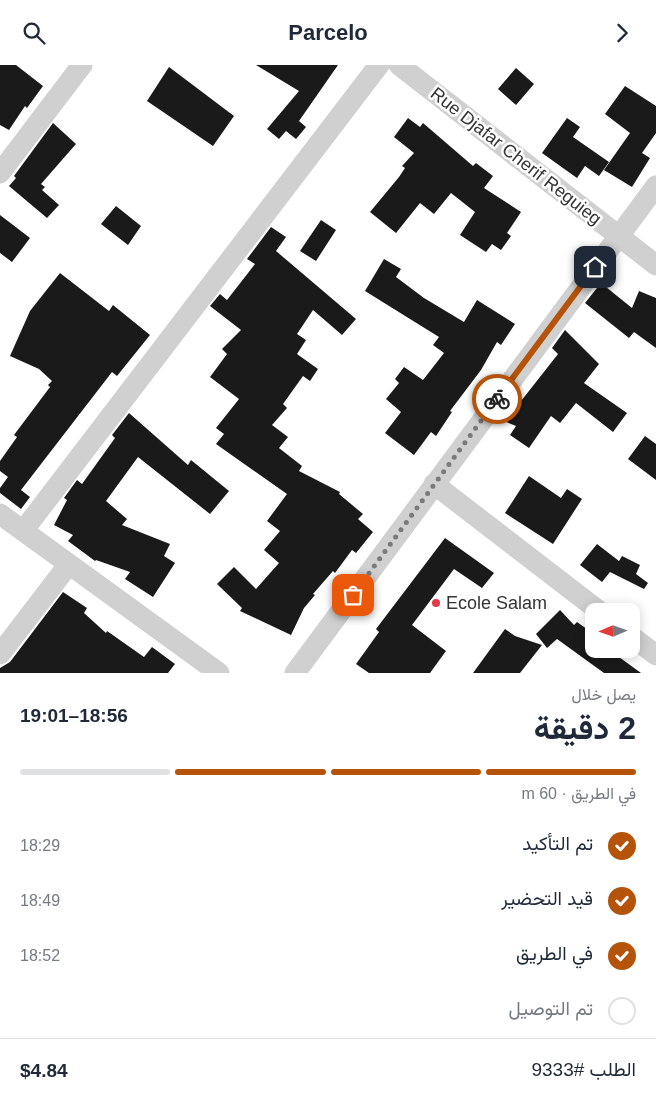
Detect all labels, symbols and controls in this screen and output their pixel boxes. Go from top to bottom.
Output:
icon: search [20,19,48,47]
icon: forward [608,19,636,47]
text: Parcelo [288,20,368,45]
street label: Rue Djafar Cherif Reguieg [427,83,605,229]
pin [574,246,616,288]
icon: home [581,253,609,281]
courier [472,374,522,424]
icon: bike [483,385,511,413]
pin [332,574,374,616]
icon: bag [339,581,367,609]
place label: Ecole Salam [446,593,547,613]
marker: Ecole Salam [430,597,442,609]
north arrow [585,603,640,657]
map controls [585,603,640,658]
text: يصل خلال [572,686,636,703]
text: 18:56–19:01 [20,705,128,726]
text: 2 دقيقة [534,710,636,746]
text: في الطريق · 60 m [521,785,636,802]
icon: check [608,832,636,860]
text: تم التأكيد [522,833,593,854]
text: 18:29 [20,837,60,854]
icon: check [608,887,636,915]
text: قيد التحضير [501,888,593,909]
text: 18:49 [20,892,60,909]
icon: check [608,942,636,970]
text: في الطريق [516,943,593,964]
text: 18:52 [20,947,60,964]
text: تم التوصيل [509,998,593,1019]
text: الطلب #9333 [531,1059,636,1080]
text: $4.84 [20,1060,68,1081]

